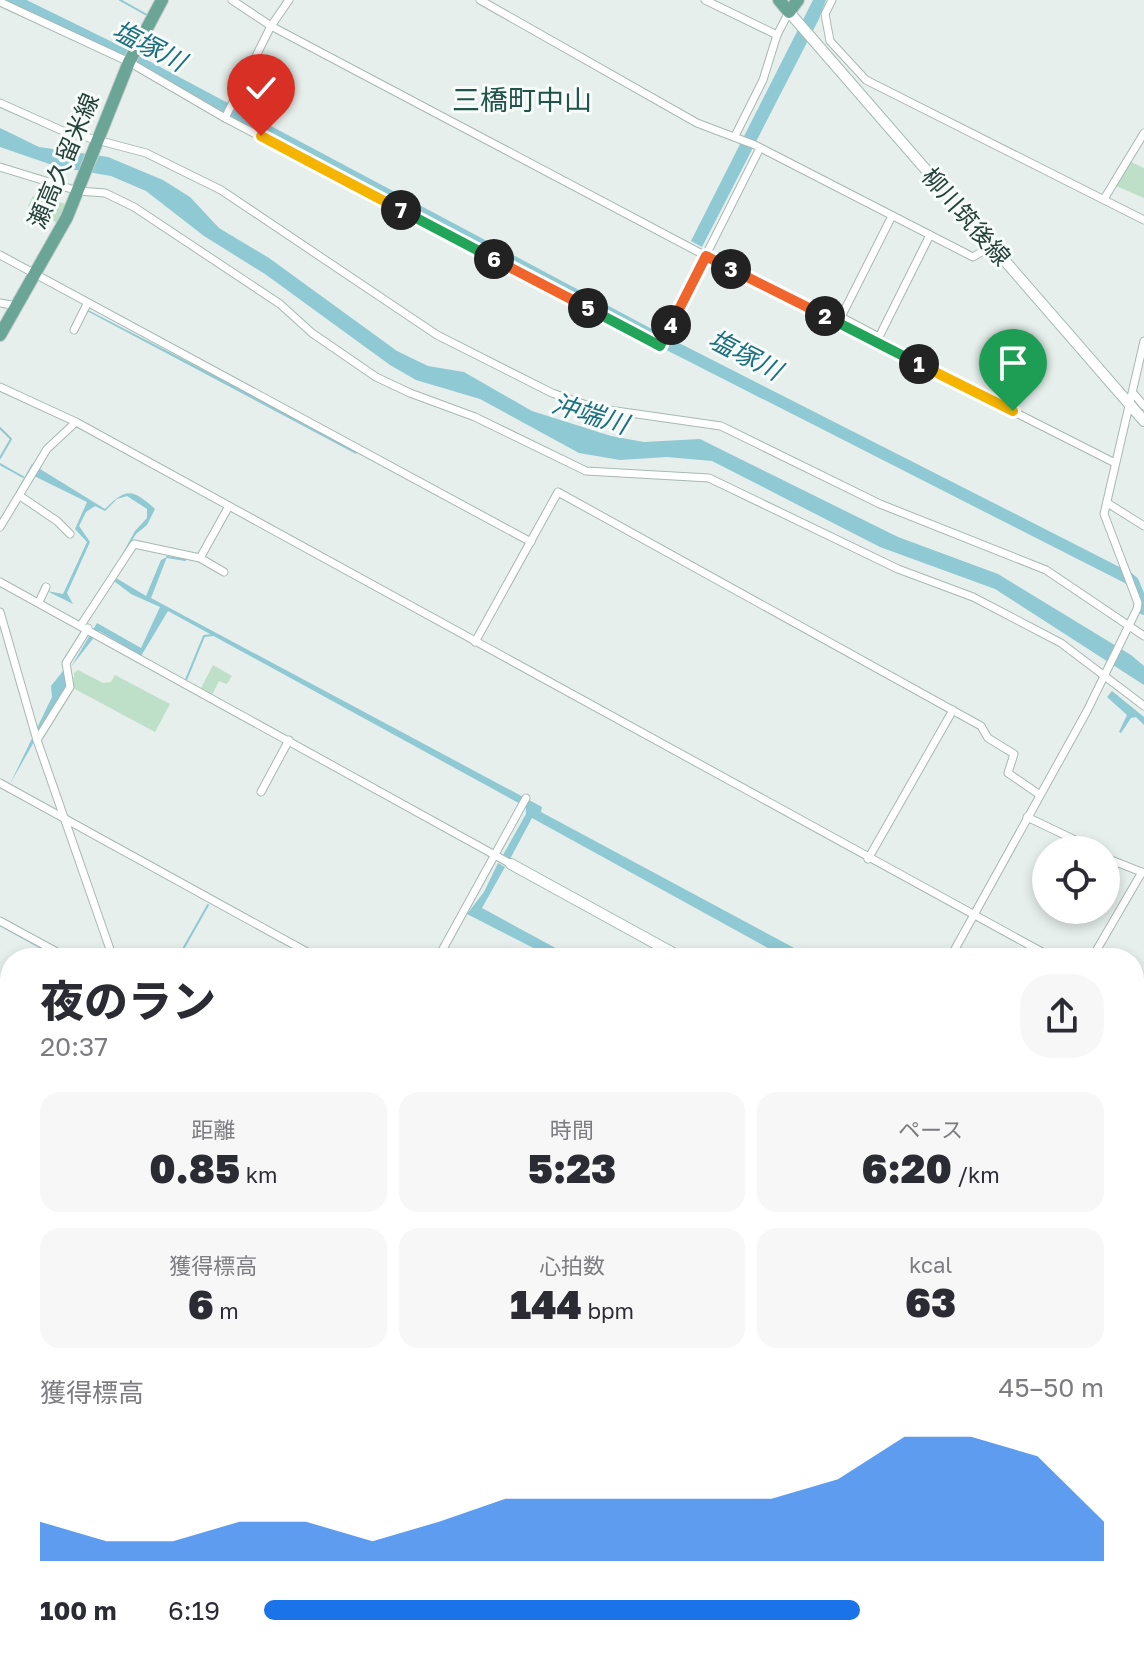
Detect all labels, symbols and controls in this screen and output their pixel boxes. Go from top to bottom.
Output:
water label: 塩塚川 [107,14,194,78]
pin [227,54,295,136]
icon: check [239,66,283,110]
district label: 三橋町中山 [452,83,592,116]
street label: 瀬高久留米線 [21,88,104,232]
street label: 柳川筑後線 [917,161,1017,271]
pin: 7 [381,190,421,230]
text: 7 [395,196,407,223]
pin: 6 [474,239,514,279]
text: 6 [487,245,501,272]
pin: 3 [711,249,751,289]
text: 3 [724,255,738,282]
pin: 5 [568,288,608,328]
text: 5 [581,294,595,321]
pin: 2 [805,296,845,336]
text: 2 [818,302,832,329]
pin: 4 [651,305,691,345]
text: 4 [664,311,678,338]
water label: 塩塚川 [703,323,790,387]
pin [979,329,1047,411]
icon: arrive [991,341,1035,385]
pin: 1 [899,344,939,384]
text: 1 [913,350,925,377]
water label: 沖端川 [548,387,635,441]
map controls [1032,836,1120,924]
button: locate [1032,836,1120,924]
text: 夜のラン [40,974,216,1027]
button: share [1020,974,1104,1058]
text: 20:37 [40,1031,108,1062]
text: 距離 [191,1116,235,1143]
text: 時間 [550,1116,594,1143]
text: ペース [898,1116,963,1143]
text: 0.85 [149,1144,240,1192]
text: 5:23 [528,1144,616,1192]
text: 6:20 [861,1144,952,1192]
text: km [240,1161,278,1188]
text: /km [952,1161,1000,1188]
text: kcal [909,1251,952,1278]
text: 獲得標高 [169,1252,257,1279]
text: 心拍数 [539,1252,605,1279]
text: 63 [905,1278,956,1326]
text: 6 [188,1280,214,1328]
text: 144 [510,1280,582,1328]
text: m [214,1297,239,1324]
text: bpm [582,1297,634,1324]
text: 45–50 m [999,1372,1104,1403]
text: 獲得標高 [40,1377,144,1408]
text: 100 m [40,1595,116,1626]
text: 6:19 [168,1595,220,1626]

